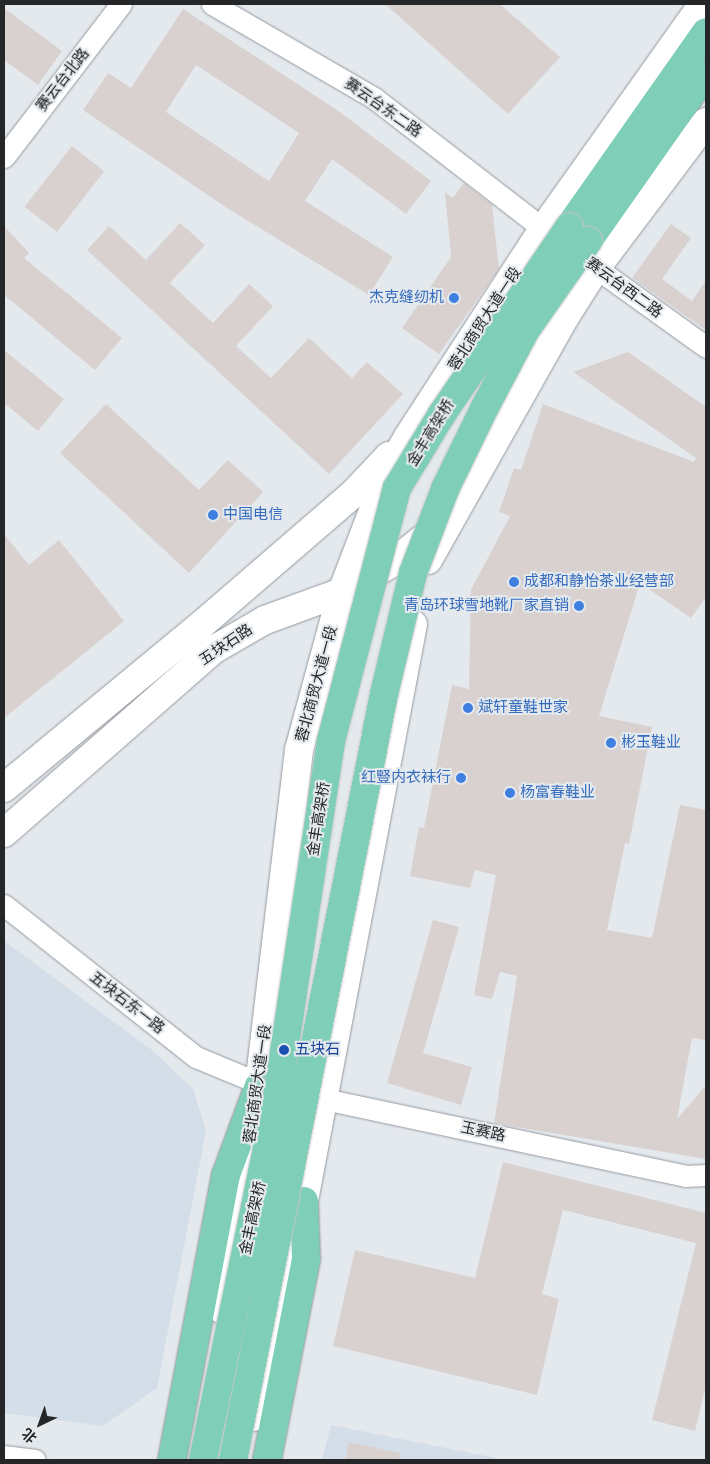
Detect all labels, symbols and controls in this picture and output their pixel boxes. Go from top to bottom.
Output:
street label: 赛云台北路 [33,45,93,115]
street label: 赛云台东二路 [341,75,425,141]
street label: 赛云台西二路 [582,254,666,322]
street label: 蓉北商贸大道一段 [445,264,525,374]
place label: 杰克缝纫机 [369,289,444,307]
marker: 杰克缝纫机 [448,292,460,304]
street label: 金丰高架桥 [403,396,459,470]
place label: 中国电信 [223,506,283,524]
marker: 中国电信 [207,509,219,521]
place label: 成都和静怡茶业经营部 [524,573,674,591]
marker: 成都和静怡茶业经营部 [508,576,520,588]
place label: 青岛环球雪地靴厂家直销 [404,597,569,615]
marker: 青岛环球雪地靴厂家直销 [573,600,585,612]
street label: 五块石路 [196,621,256,669]
street label: 蓉北商贸大道一段 [293,624,341,744]
place label: 斌轩童鞋世家 [478,699,568,717]
marker: 斌轩童鞋世家 [462,702,474,714]
place label: 彬玉鞋业 [621,734,681,752]
marker: 彬玉鞋业 [605,737,617,749]
place label: 红豎内衣袜行 [361,769,451,787]
marker: 红豎内衣袜行 [455,772,467,784]
street label: 金丰高架桥 [304,781,334,857]
place label: 杨富春鞋业 [520,784,595,802]
marker: 杨富春鞋业 [504,787,516,799]
street label: 五块石东一路 [86,968,168,1038]
street label: 蓉北商贸大道一段 [241,1023,275,1145]
place label: 五块石 [295,1041,340,1059]
marker: 五块石 [277,1043,291,1057]
street label: 玉赛路 [459,1119,507,1145]
street label: 金丰高架桥 [236,1179,270,1257]
north arrow [15,1399,65,1449]
text: 北 [18,1423,42,1447]

